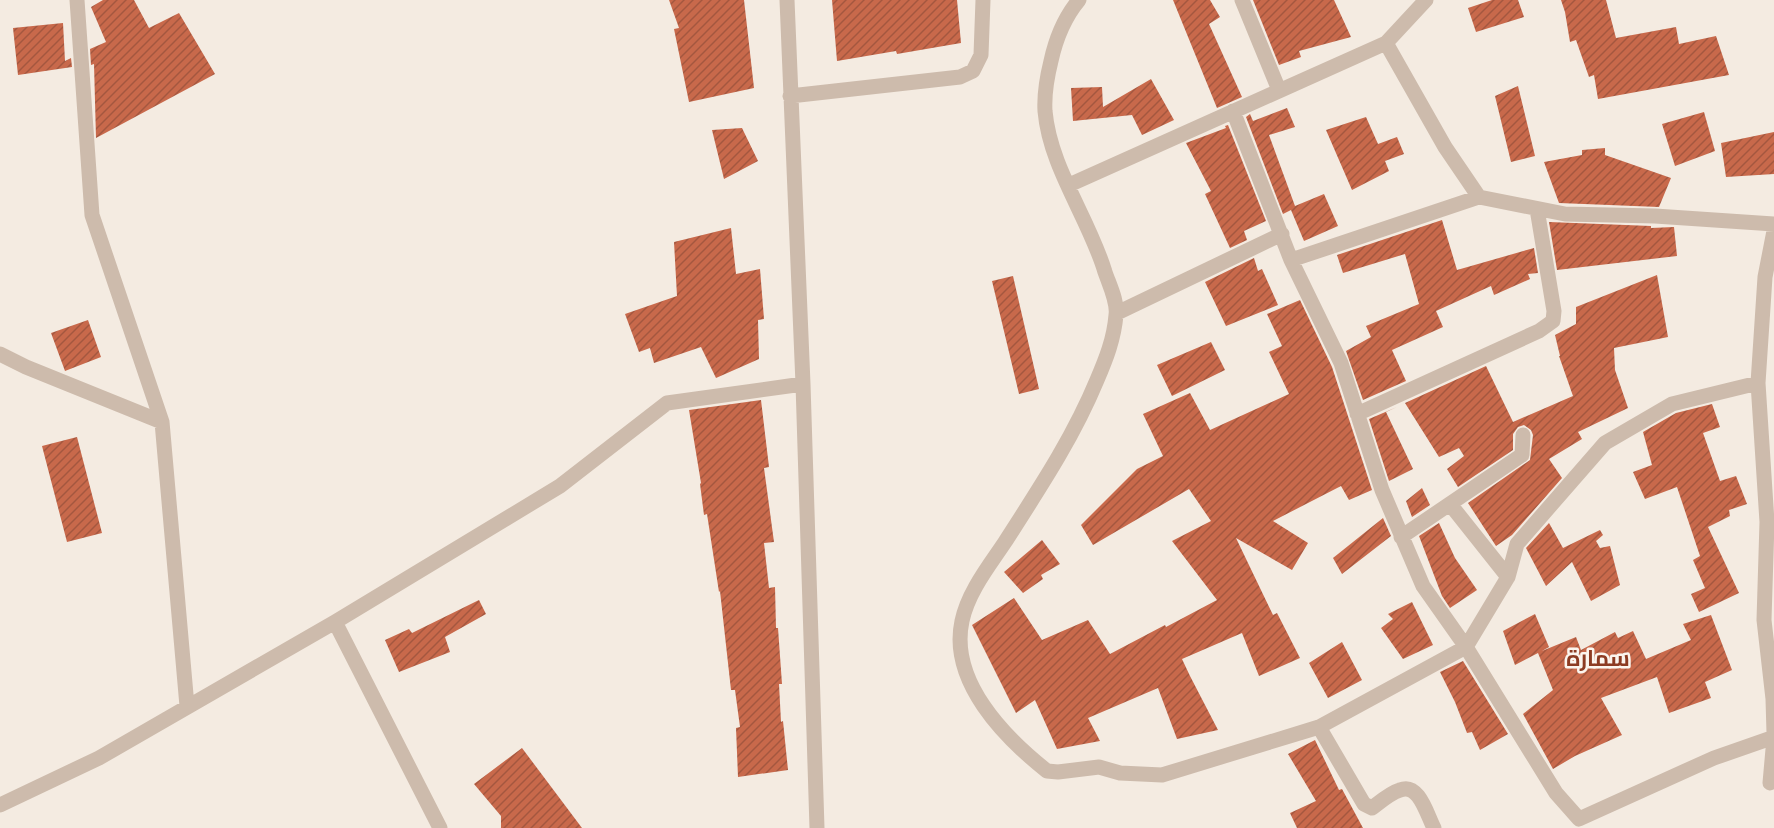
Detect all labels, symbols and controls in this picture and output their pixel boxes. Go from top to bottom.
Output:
district label: سمارة [1566,642,1630,672]

